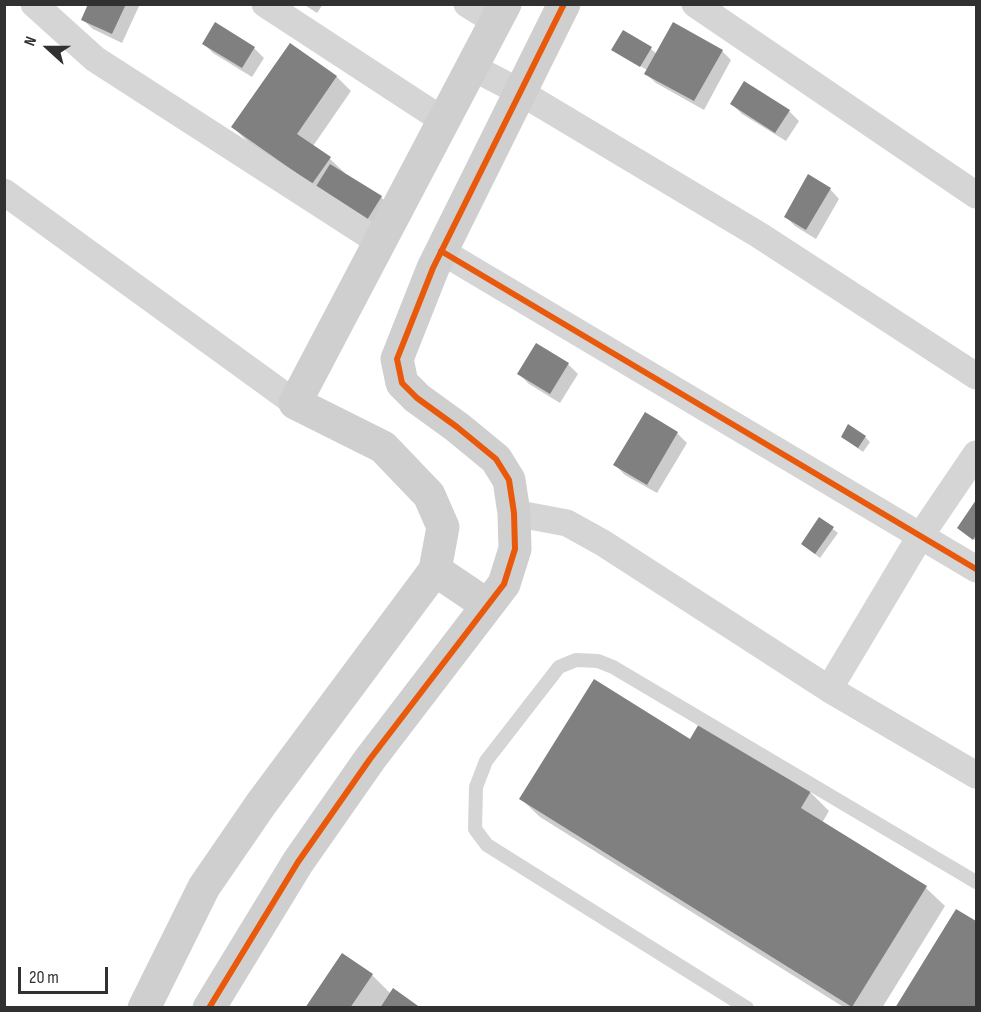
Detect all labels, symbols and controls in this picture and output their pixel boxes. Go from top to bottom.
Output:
north arrow [18,18,78,78]
text: N [20,34,41,49]
scale bar [21,955,111,993]
text: 20 m [29,967,59,988]

